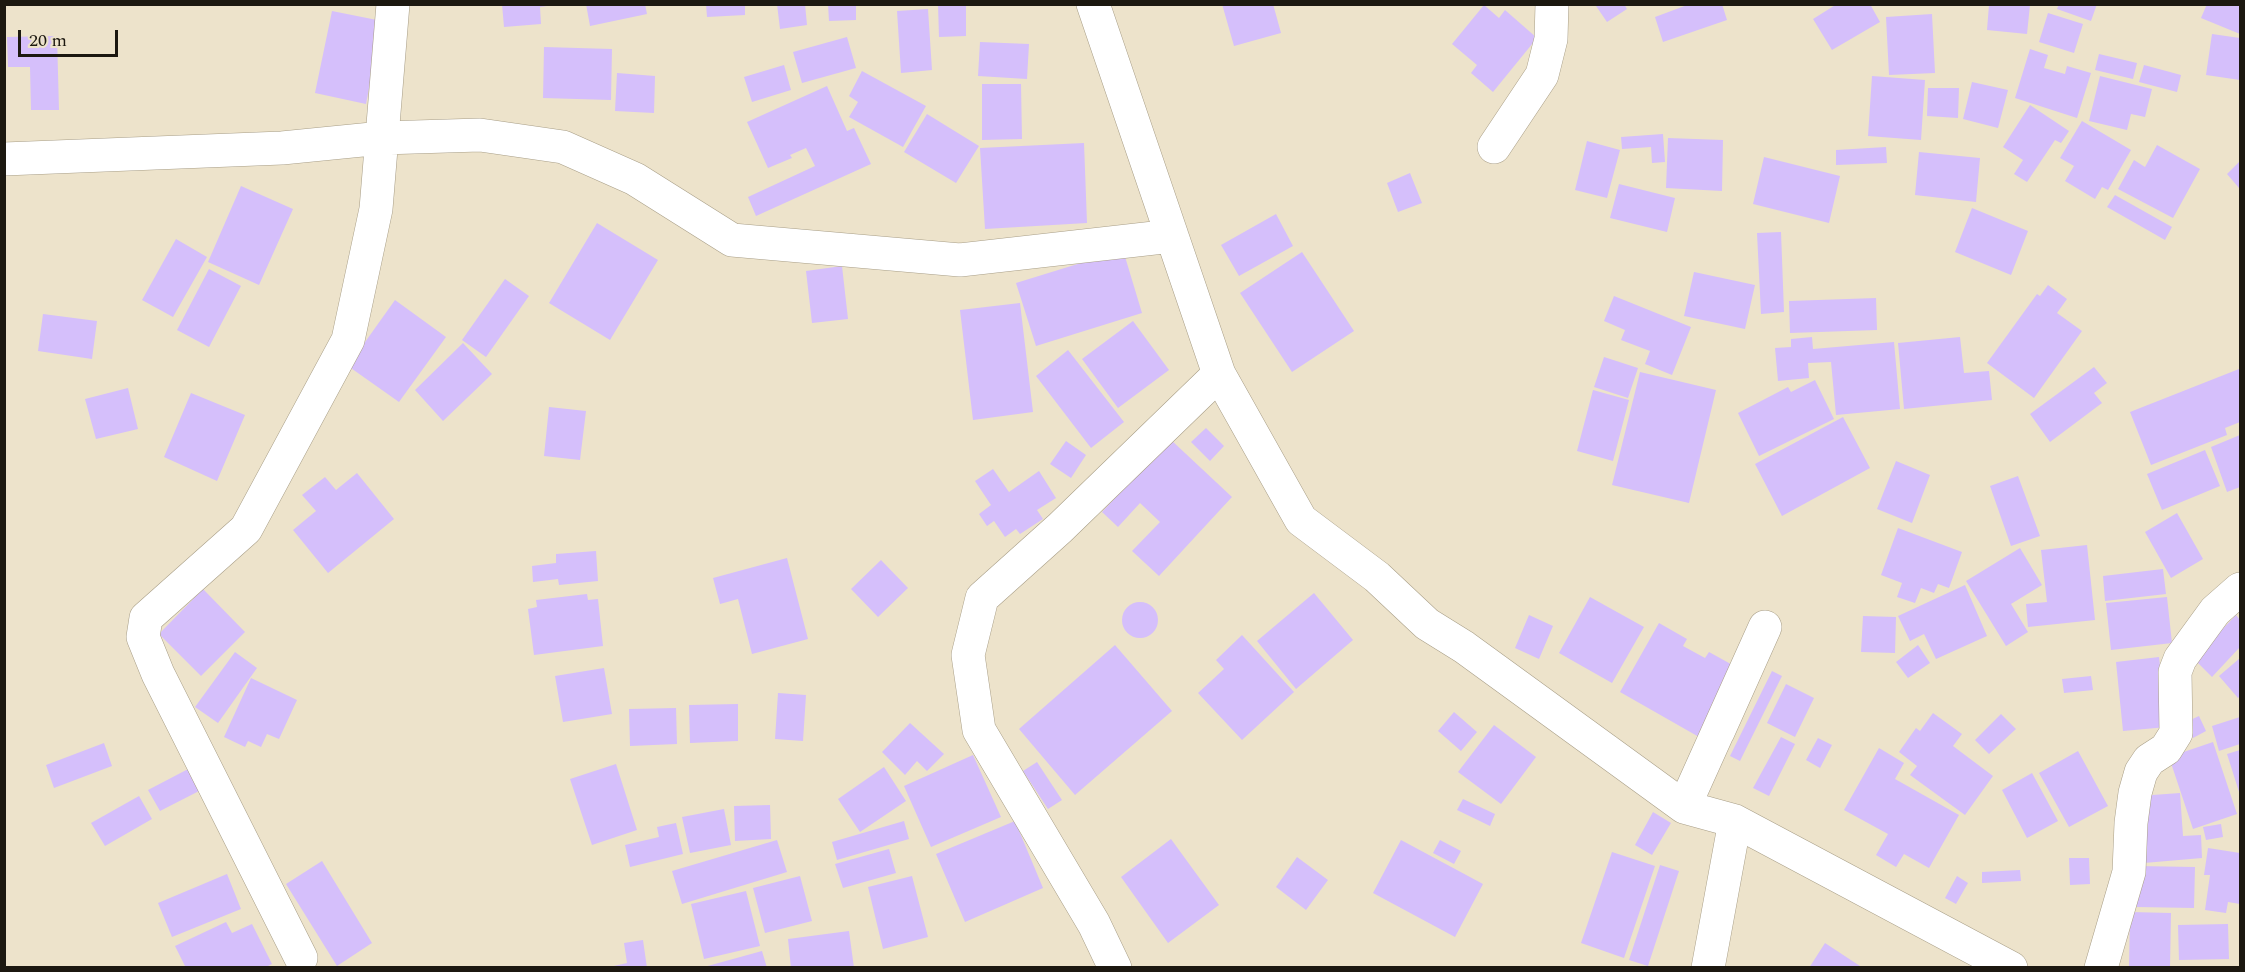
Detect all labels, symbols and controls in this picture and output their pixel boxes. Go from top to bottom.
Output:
scale bar [21,18,122,56]
text: 20 m [29,27,67,54]

